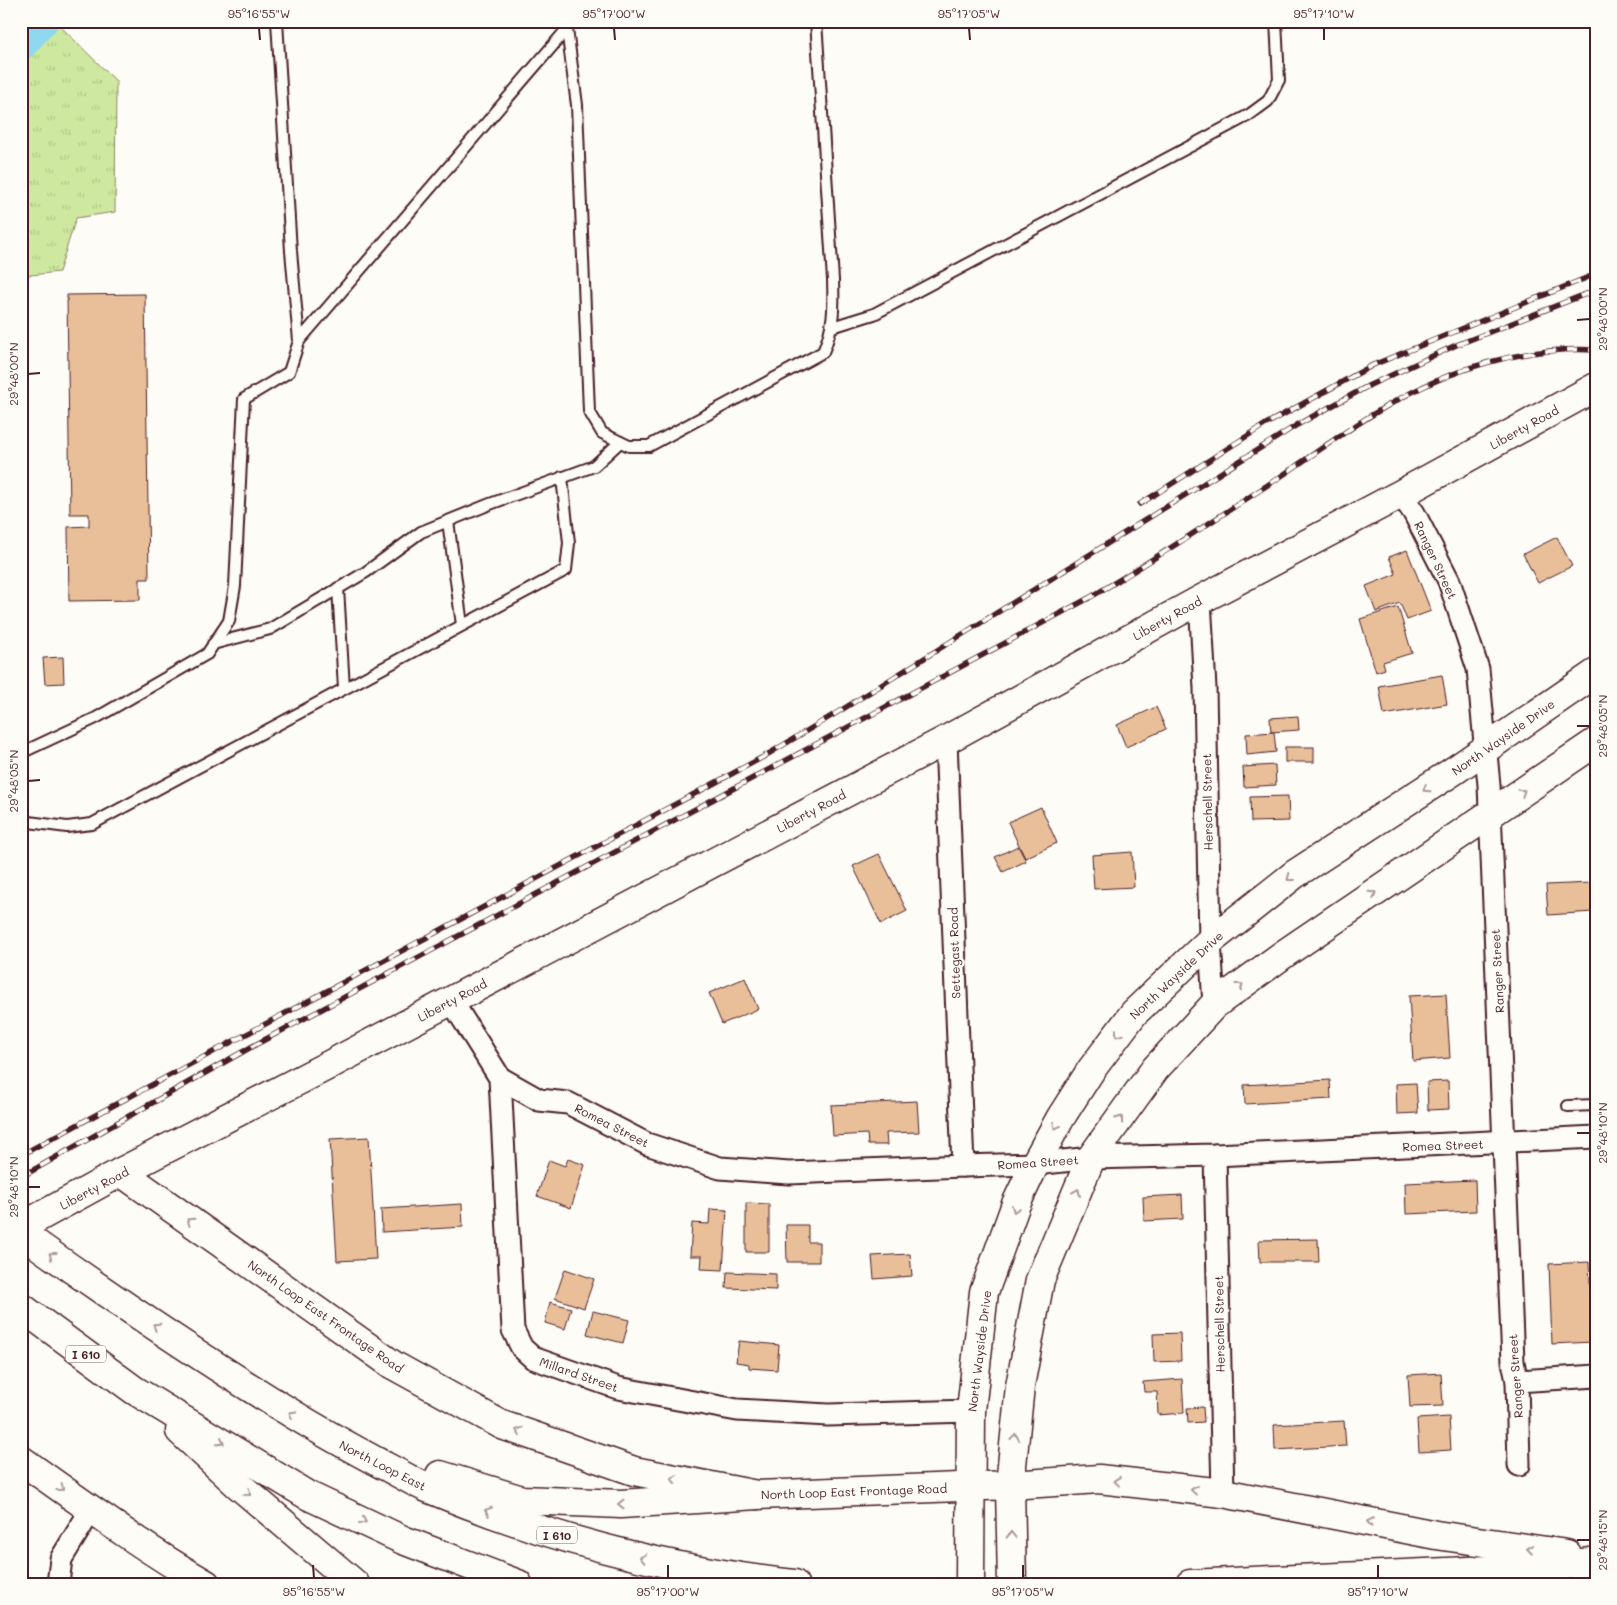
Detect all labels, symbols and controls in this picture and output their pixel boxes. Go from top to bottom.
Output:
text: 95°16'55"W [228,5,290,21]
text: 95°17'00"W [583,5,645,21]
text: 95°17'05"W [938,5,1000,21]
text: 95°17'10"W [1294,5,1354,21]
text: 29°48'00"N [1594,287,1610,351]
text: 29°48'00"N [5,342,21,406]
street label: Liberty Road [1487,401,1562,453]
street label: Ranger Street [1411,518,1461,602]
street label: Liberty Road [1130,592,1205,644]
street label: North Wayside Drive [1448,695,1558,779]
text: 29°48'05"N [1594,695,1610,757]
text: 29°48'05"N [5,750,21,812]
street label: Herschell Street [1198,753,1216,851]
one-way arrow [1422,783,1431,793]
street label: Liberty Road [774,786,849,836]
one-way arrow [1517,789,1526,799]
one-way arrow [1286,872,1295,881]
one-way arrow [1368,891,1377,900]
street label: Settegast Road [944,907,964,999]
street label: North Wayside Drive [1126,927,1226,1023]
street label: Ranger Street [1487,929,1507,1013]
street label: Liberty Road [415,975,490,1025]
one-way arrow [1234,983,1244,992]
one-way arrow [1115,1028,1124,1038]
street label: Romea Street [572,1099,652,1151]
text: 29°48'10"N [1594,1102,1610,1164]
one-way arrow [1114,1115,1123,1124]
one-way arrow [1052,1120,1062,1129]
street label: Romea Street [1402,1136,1484,1154]
street label: Romea Street [997,1151,1079,1173]
text: 29°48'10"N [5,1156,21,1218]
street label: Liberty Road [57,1163,132,1213]
one-way arrow [1070,1188,1081,1197]
one-way arrow [1011,1204,1021,1213]
one-way arrow [187,1218,196,1227]
one-way arrow [48,1252,58,1261]
street label: North Loop East Frontage Road [245,1256,407,1376]
street label: Herschell Street [1210,1275,1228,1373]
street label: North Wayside Drive [964,1289,994,1413]
one-way arrow [152,1323,162,1332]
street label: Ranger Street [1504,1333,1526,1419]
road number: I 610 [66,1346,106,1362]
street label: Millard Street [537,1353,621,1395]
one-way arrow [289,1410,298,1420]
one-way arrow [516,1427,524,1437]
one-way arrow [1009,1432,1020,1440]
one-way arrow [215,1436,224,1446]
street label: North Loop East [337,1436,429,1494]
one-way arrow [670,1475,679,1485]
one-way arrow [1113,1476,1121,1487]
street label: North Loop East Frontage Road [761,1480,948,1502]
one-way arrow [55,1483,64,1491]
one-way arrow [1190,1485,1198,1496]
one-way arrow [242,1488,251,1496]
one-way arrow [616,1499,624,1509]
one-way arrow [484,1507,492,1517]
text: 29°48'15"N [1594,1510,1610,1570]
one-way arrow [358,1515,367,1526]
one-way arrow [1366,1517,1374,1528]
road number: I 610 [537,1526,577,1544]
one-way arrow [1006,1531,1016,1538]
one-way arrow [1526,1544,1534,1555]
one-way arrow [638,1553,647,1564]
text: 95°16'55"W [283,1583,345,1599]
text: 95°17'00"W [637,1583,699,1599]
text: 95°17'05"W [992,1583,1054,1599]
text: 95°17'10"W [1348,1583,1408,1599]

